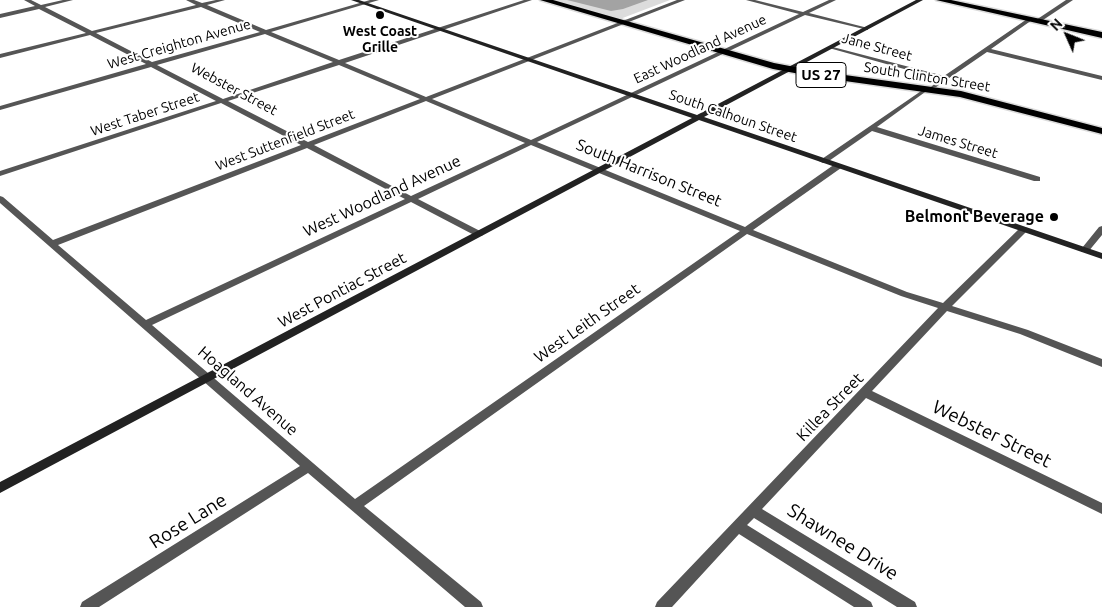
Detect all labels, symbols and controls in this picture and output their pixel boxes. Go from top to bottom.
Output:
marker: West Coast Grille [374,9,386,21]
north arrow [1042,10,1092,60]
street label: East Woodland Avenue [631,11,769,87]
street label: West Creighton Avenue [105,15,253,73]
text: N [1047,15,1066,34]
place label: West Coast Grille [343,23,417,56]
street label: Jane Street [840,30,914,64]
street label: Webster Street [188,59,280,119]
street label: South Clinton Street [863,59,991,95]
road number: US 27 [796,62,846,88]
street label: South Calhoun Street [667,86,799,146]
street label: West Taber Street [89,89,201,139]
street label: West Suttenfield Street [213,106,357,174]
street label: James Street [916,122,1000,162]
street label: South Harrison Street [573,135,725,211]
street label: West Woodland Avenue [300,151,464,241]
place label: Belmont Beverage [905,207,1044,227]
marker: Belmont Beverage [1048,211,1060,223]
street label: West Pontiac Street [275,248,409,332]
street label: West Leith Street [530,279,644,367]
street label: Hoagland Avenue [194,342,302,440]
street label: Killea Street [793,369,867,445]
street label: Webster Street [929,395,1055,473]
street label: Rose Lane [145,488,231,554]
street label: Shawnee Drive [783,499,903,585]

